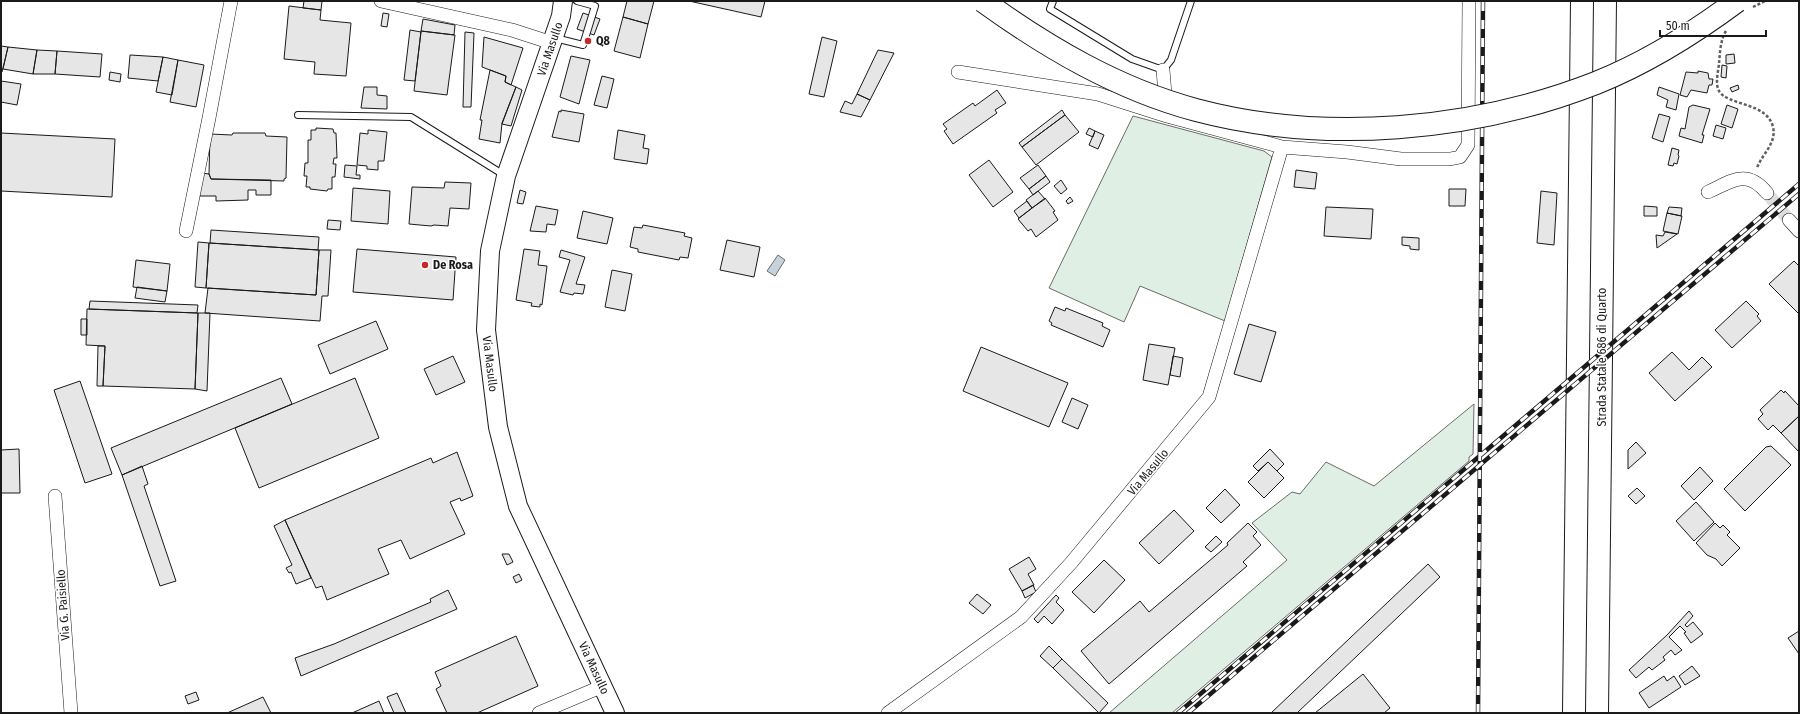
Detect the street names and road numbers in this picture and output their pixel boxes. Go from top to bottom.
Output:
street label: Via Masullo [534,20,566,78]
street label: Strada Statale 686 di Quarto [1595,288,1609,426]
street label: Via Masullo [480,335,500,393]
street label: Via Masullo [1125,446,1171,498]
street label: Via G. Paisiello [54,569,72,641]
street label: Via Masullo [576,640,612,696]

